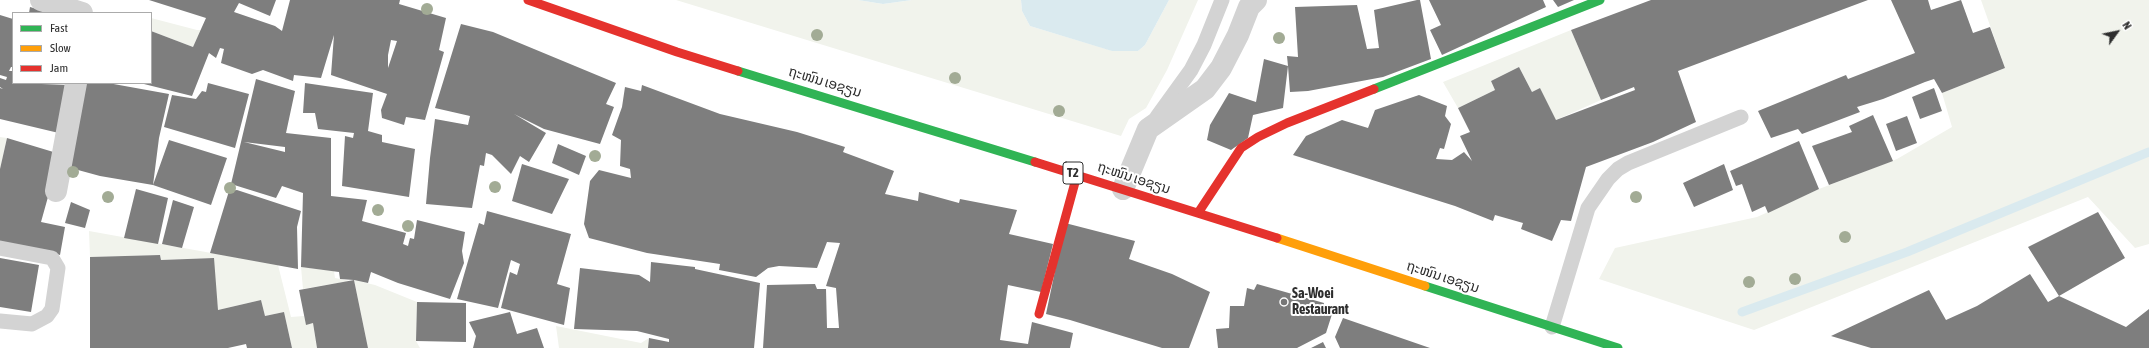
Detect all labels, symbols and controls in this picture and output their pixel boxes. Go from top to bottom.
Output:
legend [12,12,152,84]
north arrow [2097,12,2137,52]
text: N [2120,19,2134,31]
text: Fast [50,21,68,35]
text: Slow [50,41,71,55]
text: Jam [50,61,68,75]
street label: ຖະໜົນ ເອຊຽນ [786,63,864,101]
street label: ຖະໜົນ ເອຊຽນ [1095,158,1173,198]
road number: T2 [1063,162,1083,184]
street label: ຖະໜົນ ເອຊຽນ [1404,257,1482,297]
place label: Sa-Woei Restaurant [1292,286,1349,318]
marker: Sa-Woei Restaurant [1279,297,1289,307]

